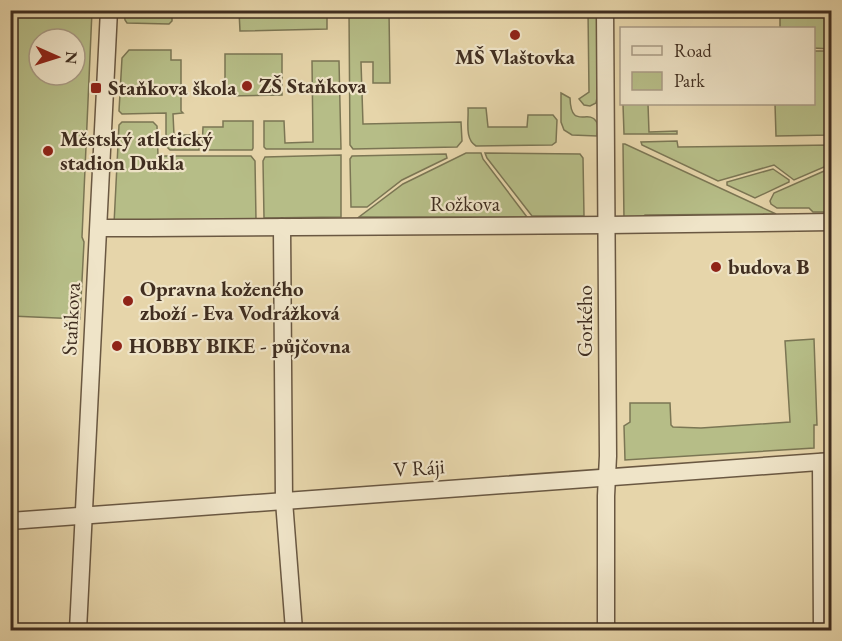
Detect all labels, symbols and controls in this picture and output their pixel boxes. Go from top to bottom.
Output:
north arrow [27,27,87,87]
legend [620,27,815,105]
marker: MŠ Vlaštovka [508,28,522,42]
text: Road [674,39,713,62]
place label: MŠ Vlaštovka [455,43,576,70]
text: N [61,51,82,65]
text: Park [674,69,705,92]
place label: ZŠ Staňkova [259,72,367,99]
place label: Staňkova škola [108,74,237,101]
marker: ZŠ Staňkova [240,79,254,93]
marker: Staňkova škola [89,81,103,95]
place label: Městský atletický stadion Dukla [60,125,214,176]
marker: Městský atletický stadion Dukla [41,144,55,158]
street label: Rožkova [430,190,501,217]
place label: budova B [728,253,809,280]
marker: budova B [709,260,723,274]
place label: Opravna koženého zboží - Eva Vodrážková [140,275,340,326]
street label: Staňkova [55,281,86,356]
street label: Gorkého [571,285,598,357]
marker: Opravna koženého zboží - Eva Vodrážková [121,294,135,308]
place label: HOBBY BIKE - půjčovna [129,332,351,359]
marker: HOBBY BIKE - půjčovna [110,339,124,353]
street label: V Ráji [392,452,446,483]

